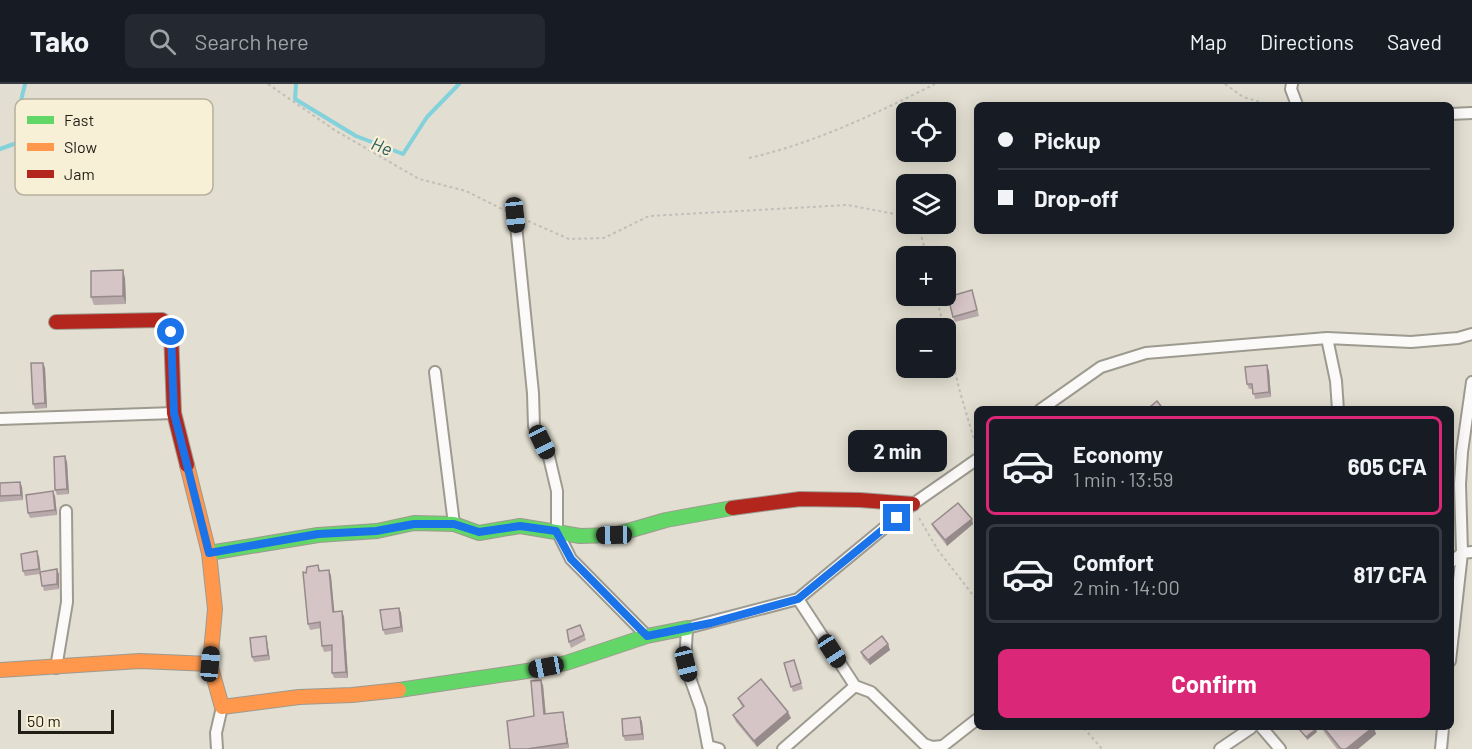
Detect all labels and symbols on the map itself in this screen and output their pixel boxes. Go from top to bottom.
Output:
legend [15,99,213,195]
text: Fast [64,110,94,129]
water label: He [368,132,396,160]
text: Slow [64,137,97,156]
text: Jam [64,164,95,183]
car [504,196,526,234]
route start [157,318,184,345]
car [526,422,558,462]
callout: 2 min [848,431,946,473]
route end [883,504,910,531]
car [596,526,632,544]
car [815,631,849,671]
car [673,644,699,684]
car [199,645,221,683]
car [527,655,565,679]
scale bar [18,707,114,734]

